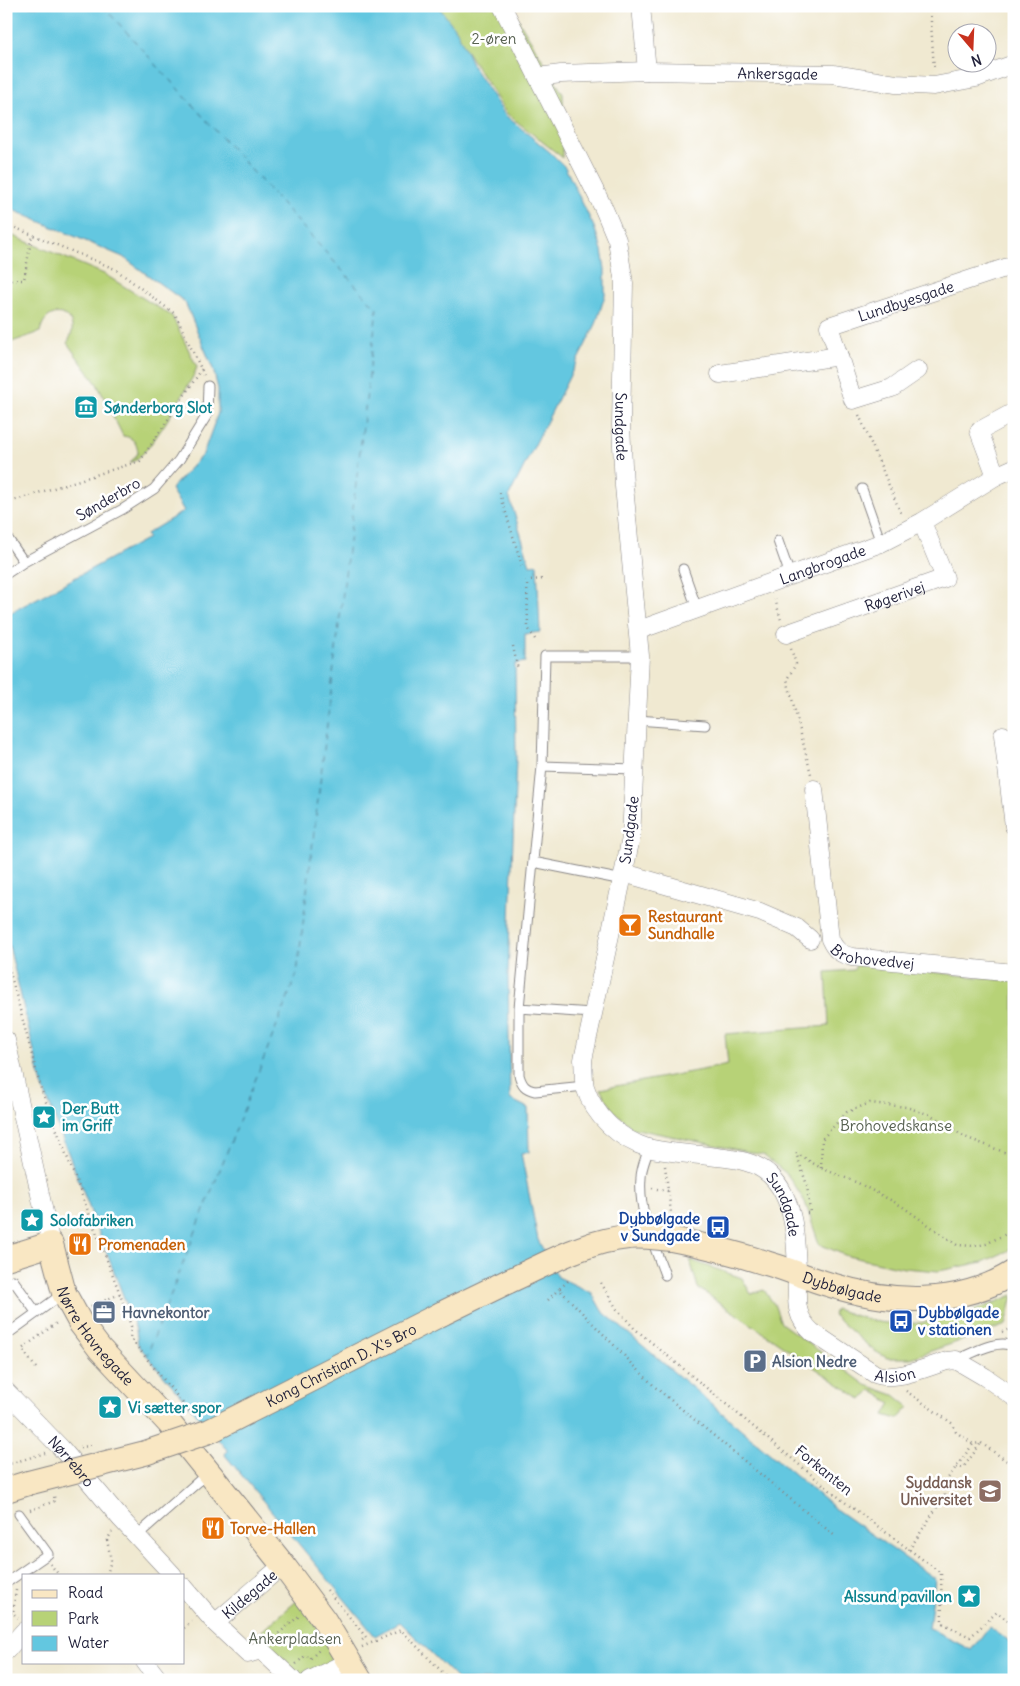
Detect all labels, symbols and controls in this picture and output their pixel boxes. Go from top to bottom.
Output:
north arrow [948,22,998,72]
park label: 2-øren [472,29,517,48]
text: N [969,50,984,70]
street label: Ankersgade [737,63,818,83]
street label: Lundbyesgade [855,276,956,325]
street label: Sundgade [611,392,632,461]
museum icon: Sønderborg Slot [73,394,99,420]
place label: Sønderborg Slot [104,398,213,418]
street label: Sønderbro [72,473,144,525]
street label: Langbrogade [777,540,868,588]
street label: Røgerivej [862,576,927,615]
street label: Sundgade [615,795,643,865]
place label: Restaurant Sundhalle [648,907,724,943]
bar icon: Restaurant Sundhalle [617,912,643,938]
street label: Brohovedvej [827,940,915,973]
place label: Der Butt im Griff [62,1099,120,1135]
place icon: Der Butt im Griff [31,1104,57,1130]
park label: Brohovedskanse [840,1116,952,1135]
street label: Sundgade [763,1168,804,1238]
place icon: Solofabriken [19,1207,45,1233]
place label: Dybbølgade v Sundgade [619,1209,700,1246]
place label: Solofabriken [50,1211,134,1230]
bus stop icon: Dybbølgade v Sundgade [705,1214,731,1240]
restaurant icon: Promenaden [67,1231,93,1257]
place label: Promenaden [98,1235,186,1254]
street label: Dybbølgade [800,1267,883,1306]
street label: Nørre Havnegade [53,1284,138,1389]
office icon: Havnekontor [91,1299,117,1325]
place label: Havnekontor [122,1303,210,1322]
place label: Dybbølgade v stationen [918,1303,999,1339]
bus stop icon: Dybbølgade v stationen [888,1308,914,1334]
street label: Kong Christian D. X's Bro [262,1319,419,1411]
parking icon: Alsion Nedre [742,1348,768,1374]
place label: Alsion Nedre [772,1352,857,1371]
street label: Alsion [873,1362,917,1386]
place icon: Vi sætter spor [97,1394,123,1420]
place label: Vi sætter spor [128,1398,222,1418]
street label: Nørrebro [45,1431,99,1490]
street label: Forkanten [791,1441,857,1499]
place label: Syddansk Universitet [900,1473,973,1509]
school or university icon: Syddansk Universitet [977,1478,1003,1504]
restaurant icon: Torve-Hallen [200,1515,226,1541]
place label: Torve-Hallen [230,1519,316,1538]
street label: Kildegade [218,1565,281,1623]
legend [22,1574,185,1664]
text: Road [68,1583,103,1602]
place icon: Alssund pavillon [956,1583,982,1609]
place label: Alssund pavillon [844,1587,952,1607]
text: Park [68,1609,99,1628]
park label: Ankerpladsen [249,1629,342,1648]
text: Water [68,1633,109,1652]

